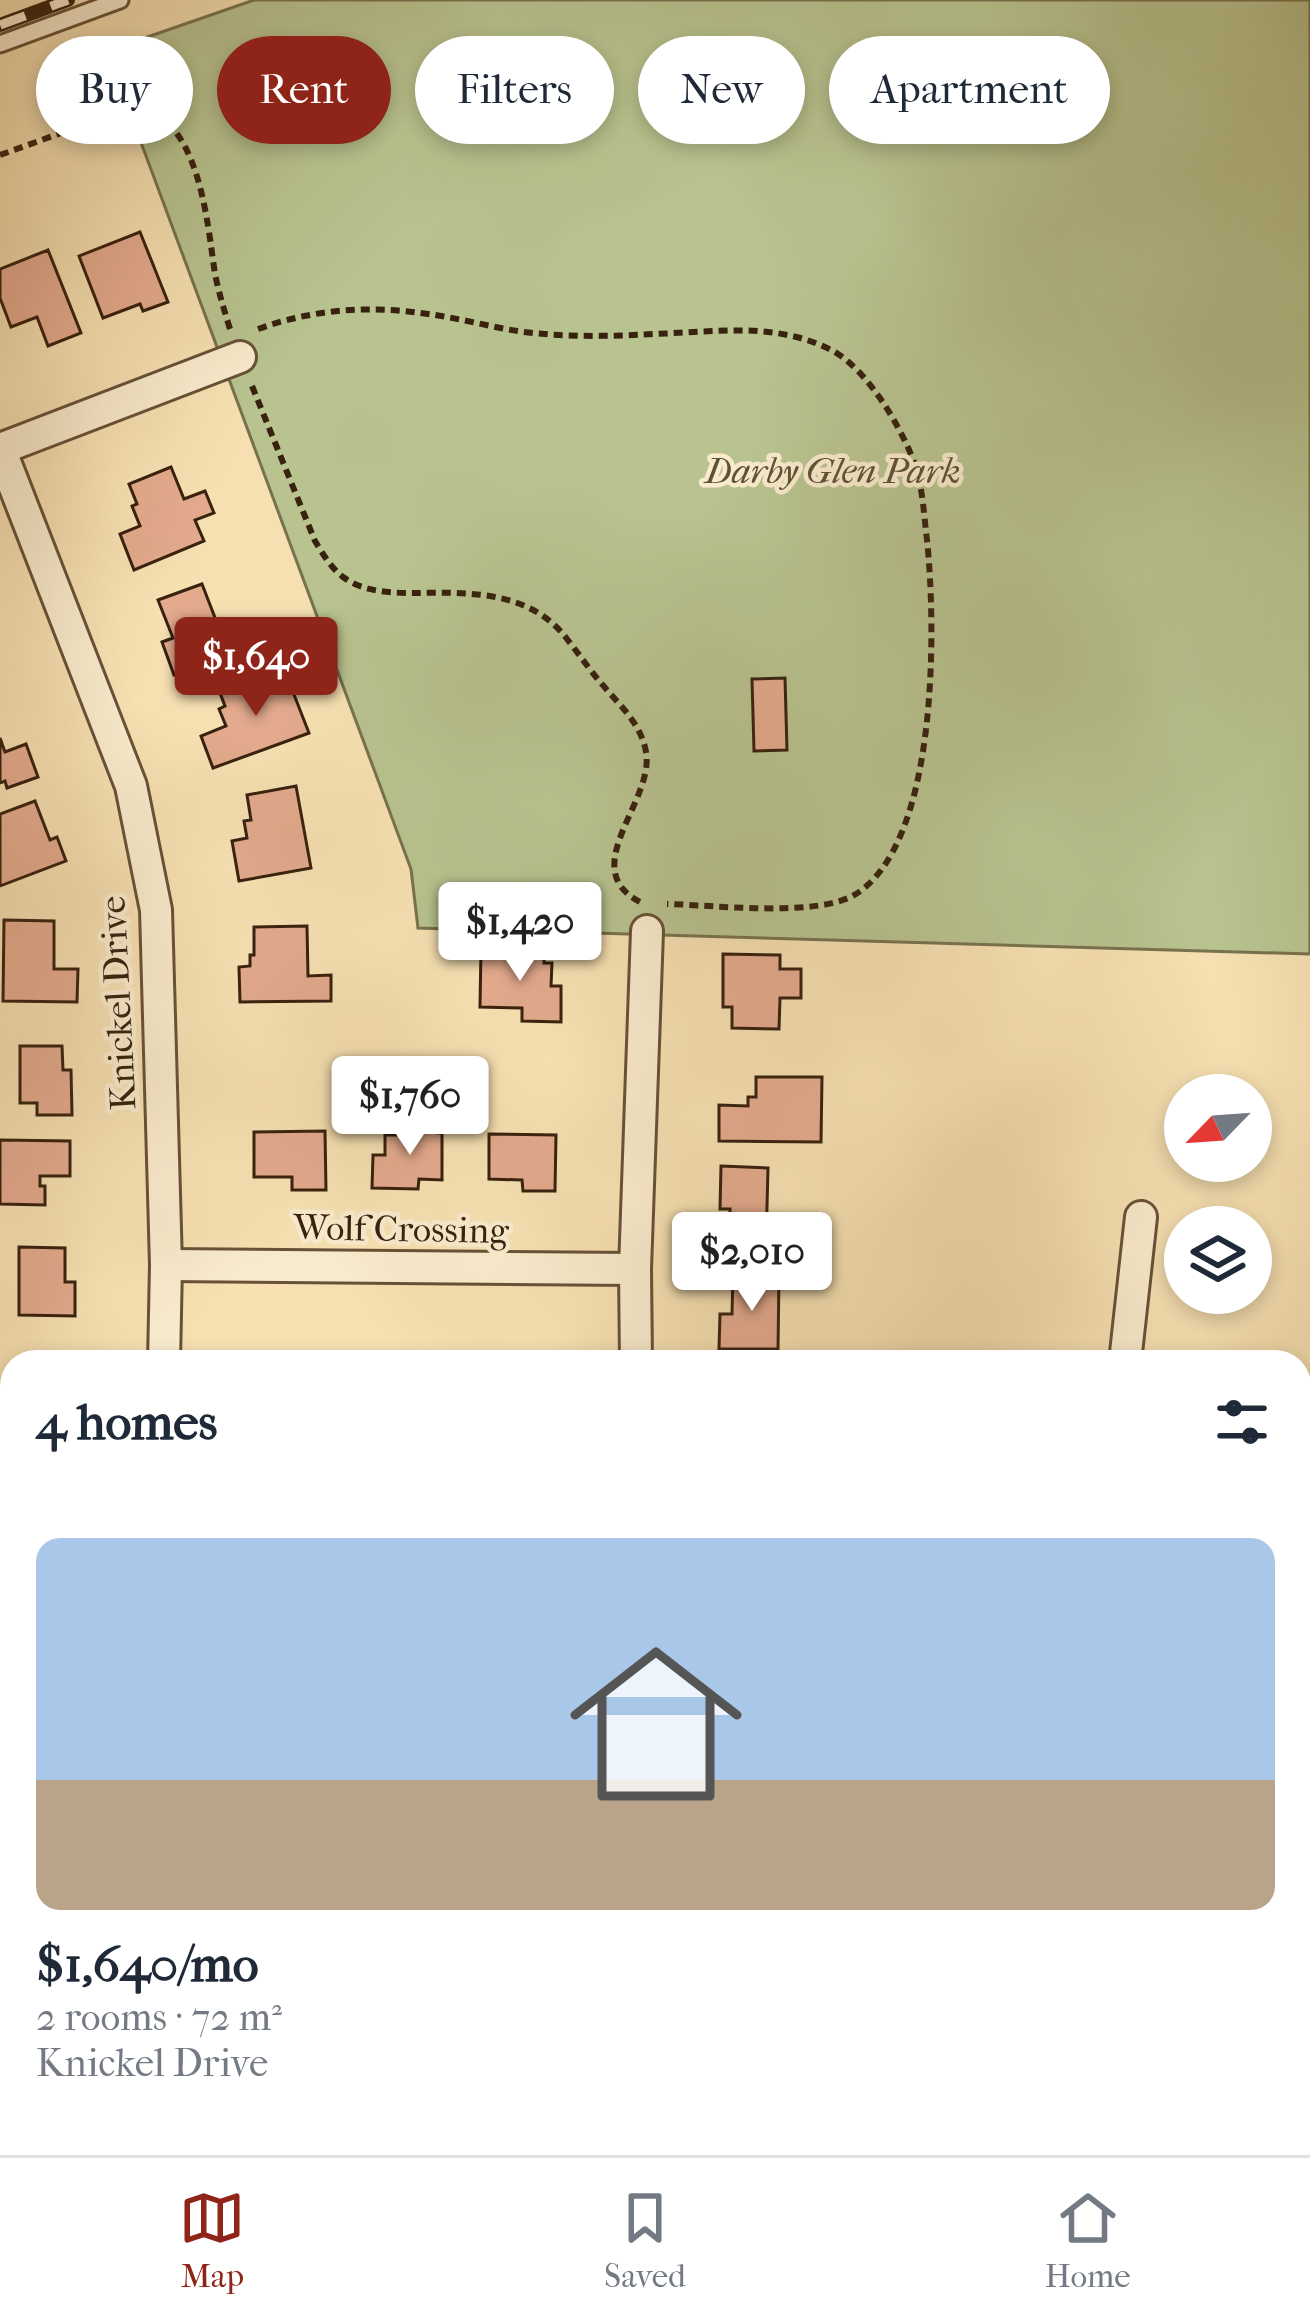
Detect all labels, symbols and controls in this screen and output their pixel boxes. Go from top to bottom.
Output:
chip: Buy [36,36,193,144]
chip: Rent [217,36,391,144]
chip: Filters [415,36,614,144]
chip: New [638,36,805,144]
chip: Apartment [829,36,1110,144]
park label: Darby Glen Park [703,450,961,492]
pin: $1,640 [158,617,354,719]
text: $1,640 [202,633,310,679]
pin: $1,420 [422,882,618,984]
street label: Knickel Drive [91,895,145,1111]
text: $1,420 [465,898,575,944]
pin: $1,760 [312,1056,508,1158]
text: $1,760 [359,1072,461,1118]
north arrow [1164,1074,1272,1182]
map controls [1164,1074,1272,1314]
street label: Wolf Crossing [292,1206,510,1252]
button: layers [1164,1206,1272,1314]
pin: $2,010 [654,1212,850,1314]
text: $2,010 [699,1228,805,1274]
icon: filters [1209,1389,1275,1455]
text: 4 homes [36,1392,217,1452]
icon: home [548,1616,764,1832]
text: $1,640/mo [36,1934,259,1994]
text: 2 rooms · 72 m² [36,1994,282,2040]
text: Knickel Drive [36,2040,268,2086]
tab: Map [179,2185,245,2296]
tab: Saved [604,2185,686,2296]
tab: Home [1045,2185,1131,2296]

